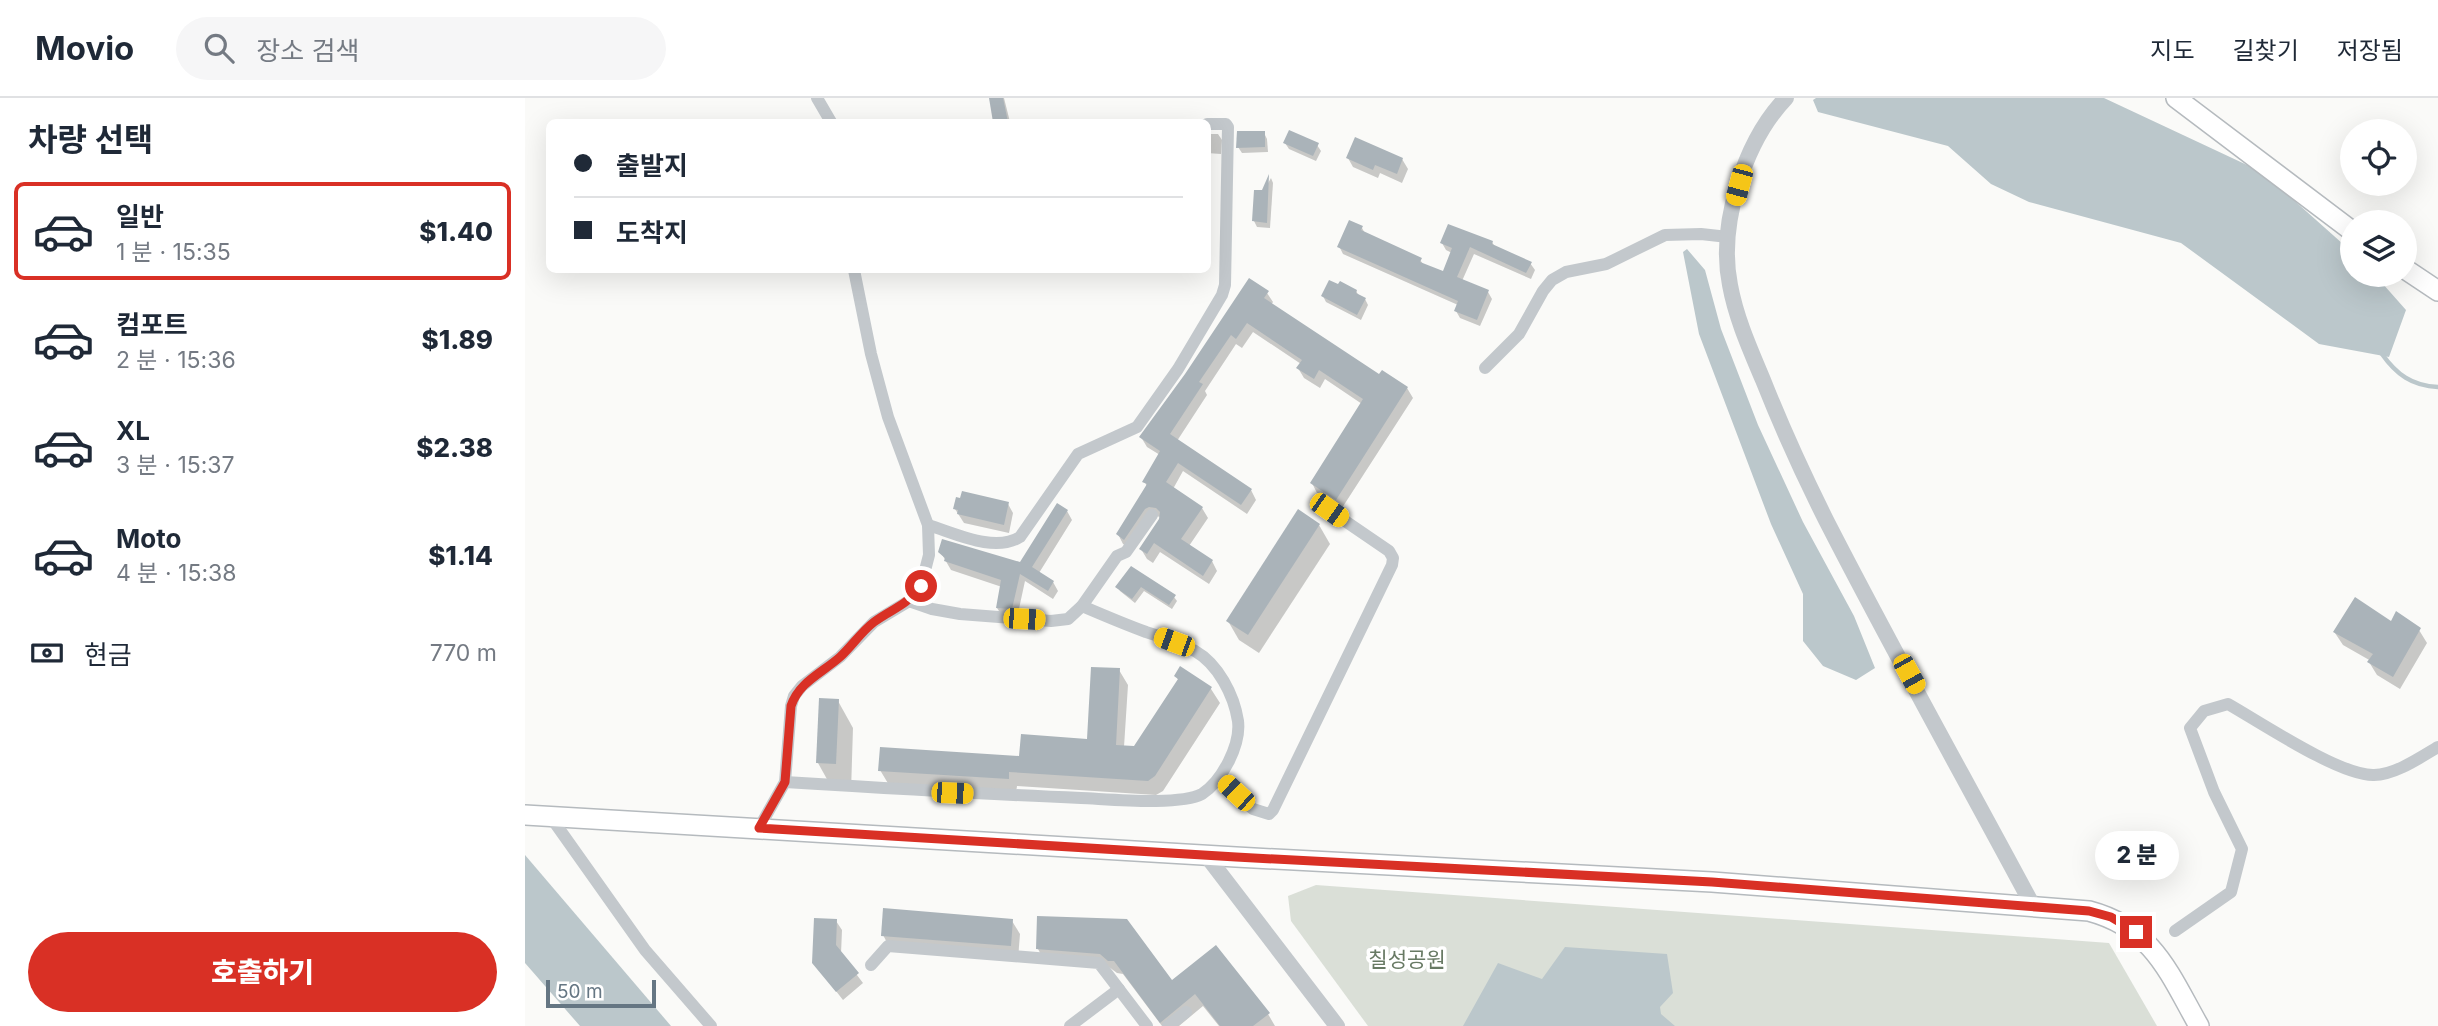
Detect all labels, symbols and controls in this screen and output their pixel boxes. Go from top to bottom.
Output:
search box [176,17,666,80]
text: Movio [35,28,134,68]
icon: search [200,29,238,67]
text: 장소 검색 [256,35,359,66]
text: 지도 [2150,36,2195,65]
text: 길찾기 [2233,36,2299,65]
text: 저장됨 [2337,36,2403,65]
map controls [2340,119,2417,287]
button: locate [2340,119,2417,196]
text: 차량 선택 [28,120,153,159]
text: 출발지 [616,150,688,181]
car [1724,162,1755,208]
icon: car [32,200,95,263]
text: 일반 [116,201,164,232]
button: layers [2340,210,2417,287]
text: $1.40 [419,216,493,247]
text: 도착지 [616,217,688,248]
text: 1 분 · 15:35 [116,238,231,266]
icon: car [32,308,95,371]
text: 컴포트 [116,309,188,340]
text: $1.89 [422,324,493,355]
text: 2 분 · 15:36 [116,346,236,374]
text: XL [116,415,150,446]
icon: car [32,416,95,479]
text: $2.38 [416,432,493,463]
text: 3 분 · 15:37 [116,451,235,479]
car [1306,489,1353,531]
text: Moto [116,523,181,554]
icon: car [32,524,95,587]
text: $1.14 [428,540,493,571]
text: 4 분 · 15:38 [116,559,236,587]
route start [905,570,937,602]
car [1003,607,1046,631]
car [1151,625,1198,659]
icon: cash [28,634,66,672]
text: 현금 [84,639,132,670]
text: 770 m [430,639,497,667]
car [1890,651,1929,697]
car [1214,771,1259,815]
car [931,782,974,804]
callout: 2 분 [2094,830,2178,880]
text: 2 분 [2117,841,2157,869]
route end [2120,916,2152,948]
button: 호출하기 [28,932,497,1012]
park label: 칠성공원 [1368,947,1446,972]
scale bar [546,977,656,1009]
text: 50 m [557,980,603,1003]

